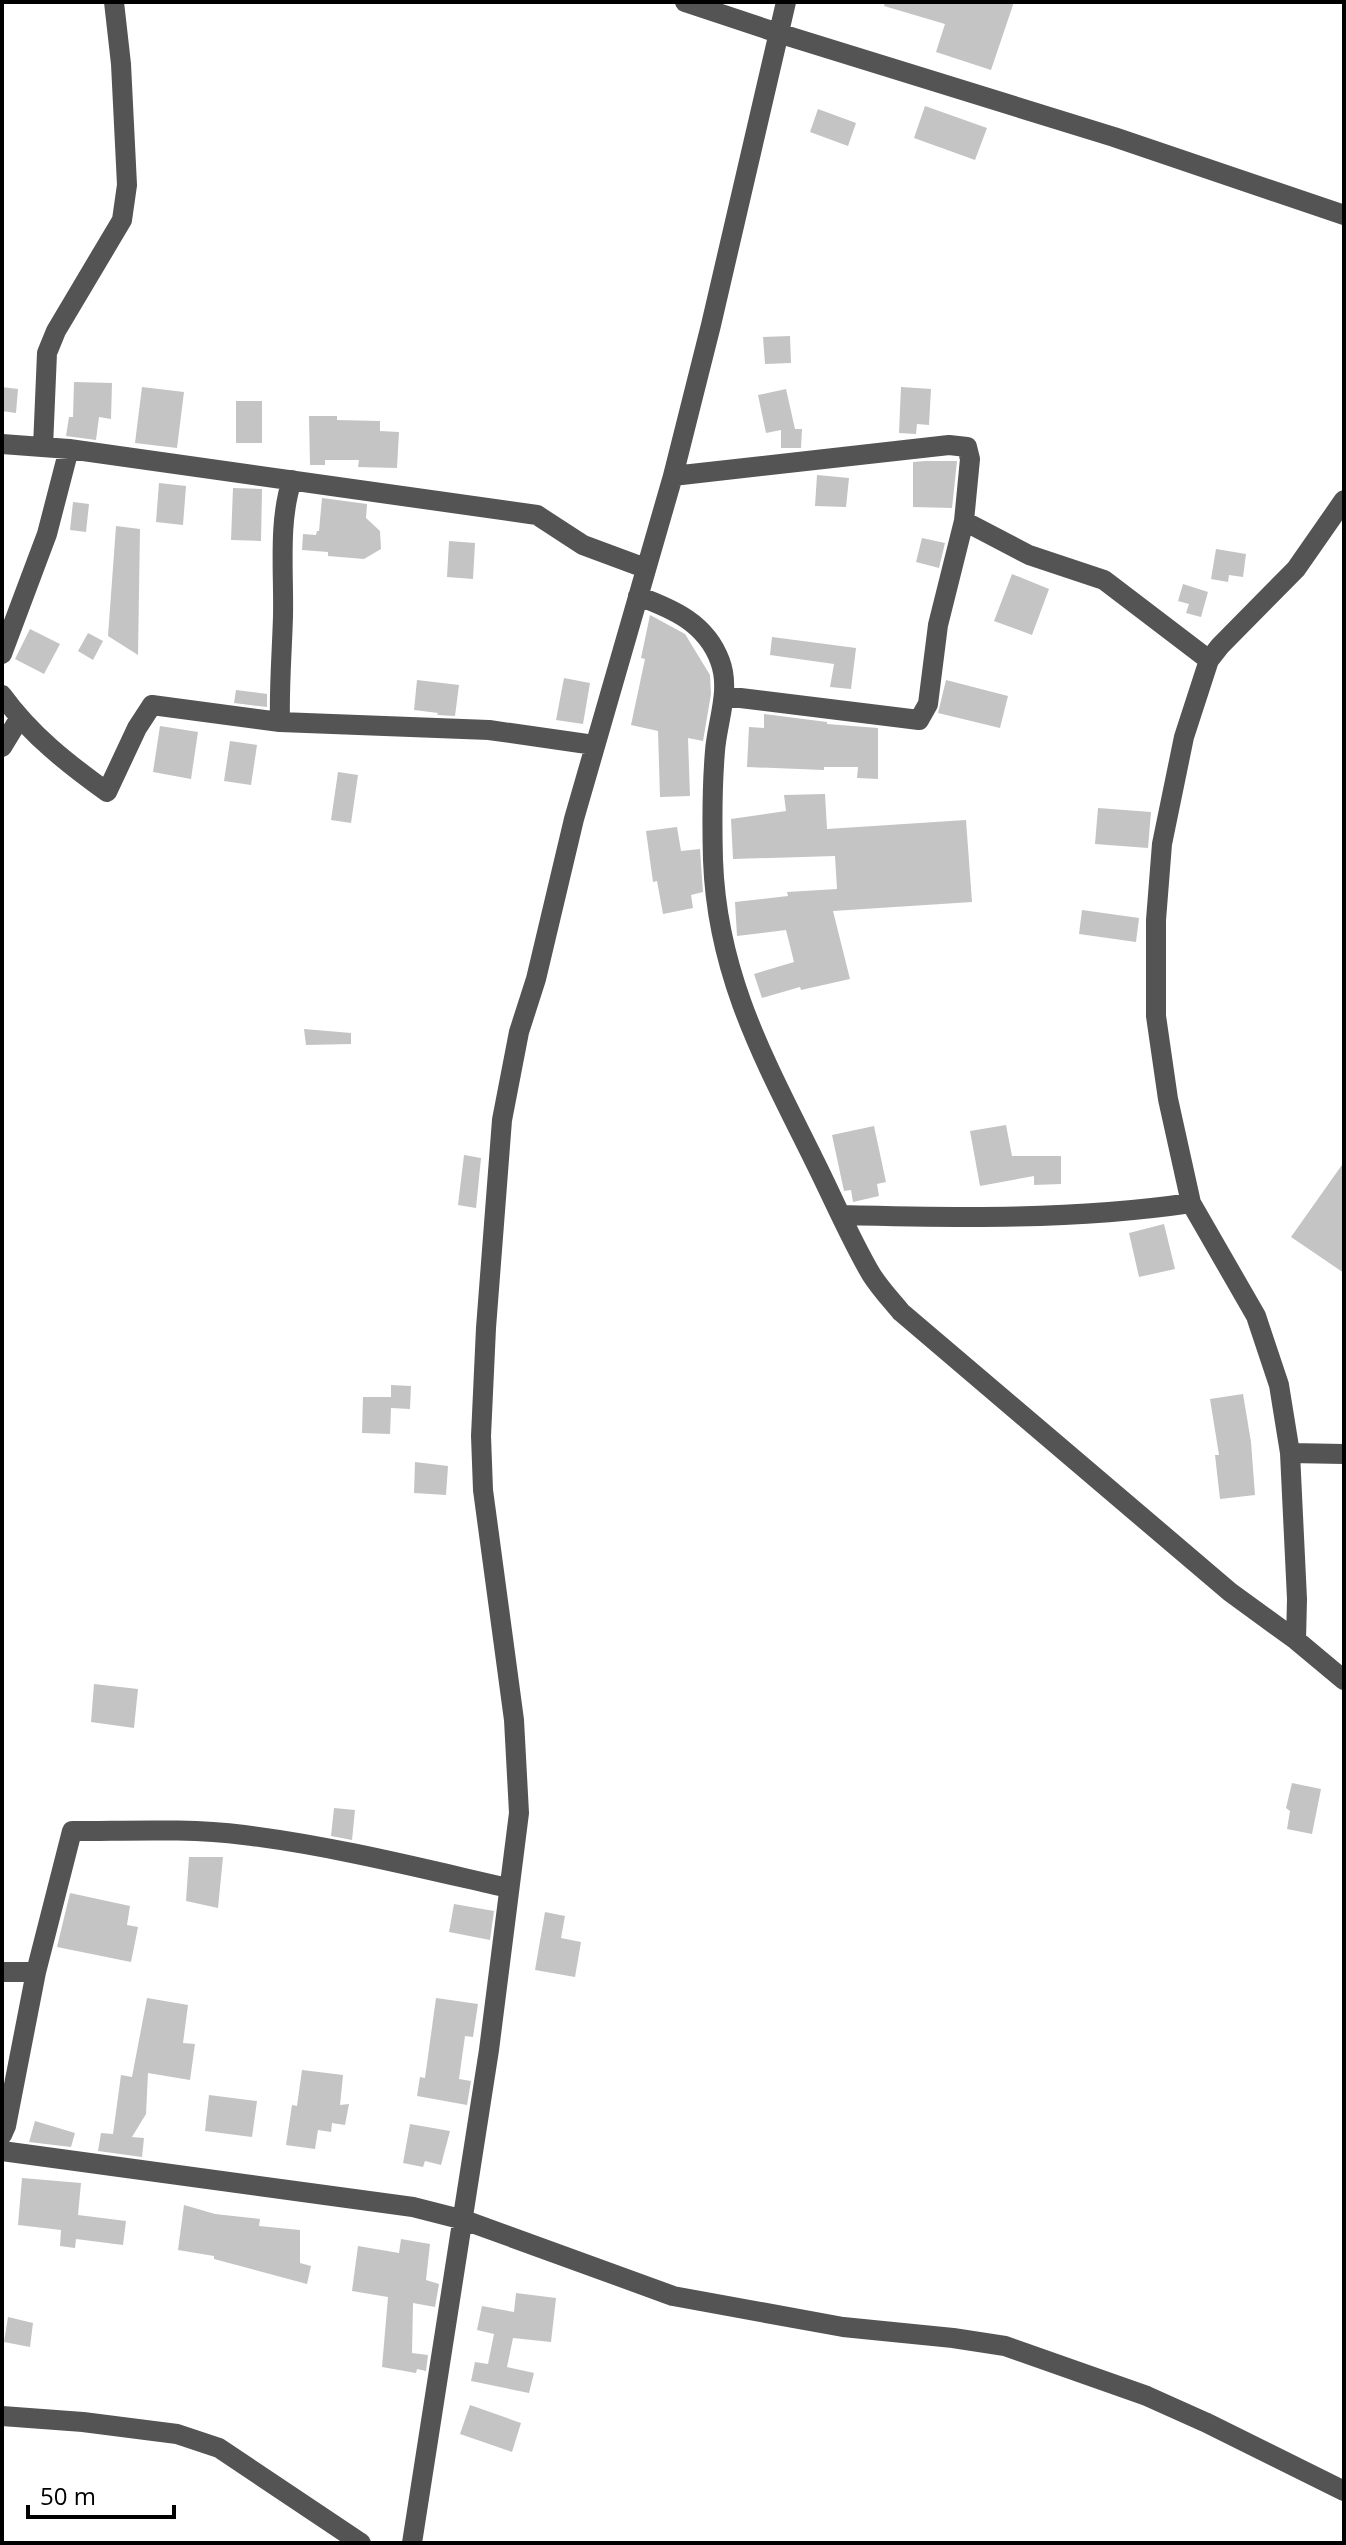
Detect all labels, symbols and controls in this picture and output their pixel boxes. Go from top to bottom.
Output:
scale bar [28,2469,174,2519]
text: 50 m [40,2479,96,2512]

